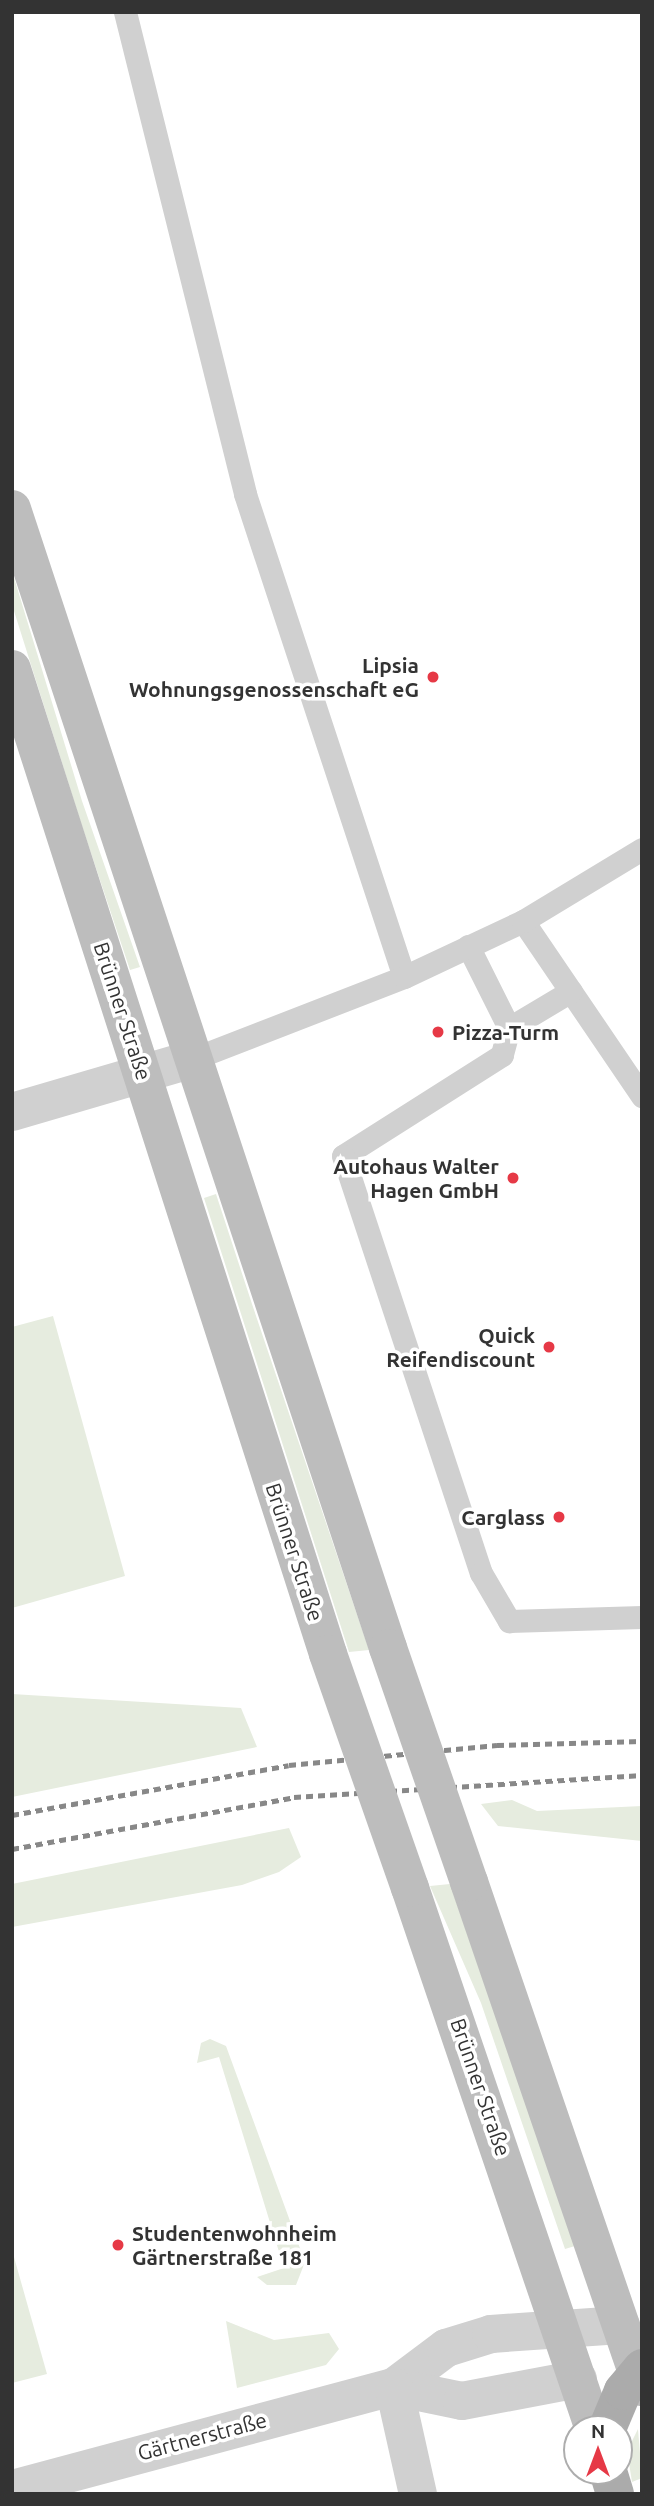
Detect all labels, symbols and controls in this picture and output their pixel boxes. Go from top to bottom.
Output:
place label: Lipsia Wohnungsgenossenschaft eG [129,652,419,702]
marker: Lipsia Wohnungsgenossenschaft eG [425,669,441,685]
street label: Brünner Straße [89,939,157,1083]
place label: Pizza-Turm [452,1019,559,1045]
marker: Pizza-Turm [430,1024,446,1040]
place label: Autohaus Walter Hagen GmbH [333,1153,499,1203]
marker: Autohaus Walter Hagen GmbH [505,1170,521,1186]
place label: Quick Reifendiscount [386,1322,535,1372]
marker: Quick Reifendiscount [541,1339,557,1355]
street label: Brünner Straße [261,1480,329,1624]
place label: Carglass [461,1504,545,1530]
marker: Carglass [551,1509,567,1525]
street label: Brünner Straße [446,2015,516,2159]
place label: Studentenwohnheim Gärtnerstraße 181 [132,2220,337,2270]
marker: Studentenwohnheim Gärtnerstraße 181 [110,2237,126,2253]
street label: Gärtnerstraße [135,2407,269,2465]
north arrow [563,2415,633,2485]
text: N [591,2420,605,2442]

